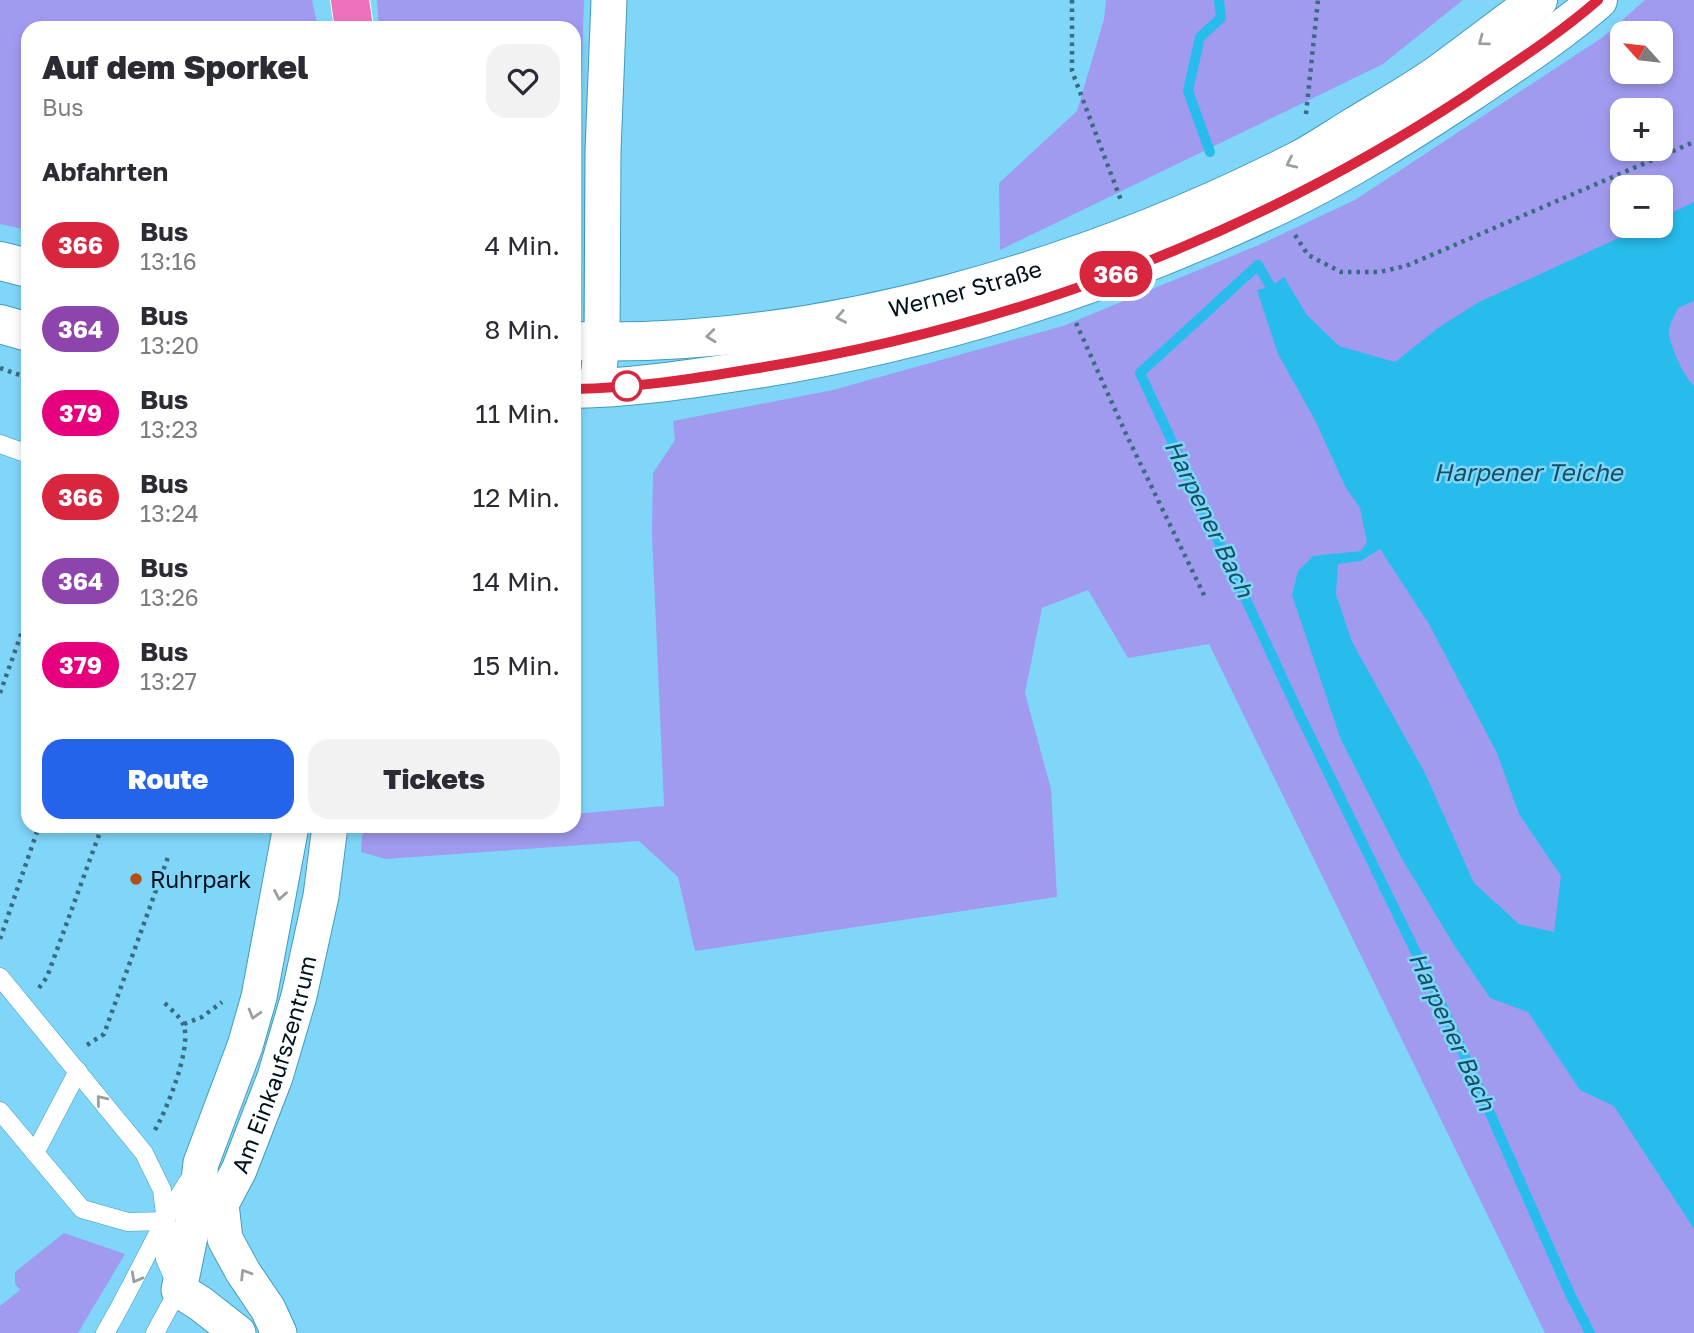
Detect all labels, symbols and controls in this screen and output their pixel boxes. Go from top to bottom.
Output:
north arrow [1610,21,1673,84]
map controls [1610,21,1673,238]
one-way arrow [1478,32,1491,45]
button: heart [486,44,560,118]
text: Auf dem Sporkel [42,47,308,86]
text: Bus [42,93,84,121]
button: + [1610,98,1673,161]
one-way arrow [1286,155,1299,169]
text: Abfahrten [42,156,168,187]
button: − [1610,175,1673,238]
text: Bus [140,216,188,247]
text: 366 [58,230,103,259]
text: 4 Min. [485,230,560,261]
text: 13:16 [140,247,197,275]
line badge: 366 [1076,251,1156,297]
street label: Werner Straße [886,254,1045,322]
text: 366 [1093,259,1139,288]
text: Bus [140,300,188,331]
one-way arrow [835,308,847,323]
text: 364 [58,314,103,343]
text: 8 Min. [485,314,560,345]
one-way arrow [705,329,717,344]
text: 13:20 [140,331,199,359]
unlabelled marker [612,371,642,401]
text: Bus [140,384,188,415]
text: 379 [59,398,102,427]
text: 11 Min. [475,398,560,429]
text: 13:23 [140,415,198,443]
water label: Harpener Bach [1159,435,1261,602]
water label: Harpener Teiche [1434,457,1624,486]
text: Bus [140,468,188,499]
text: 366 [58,482,103,511]
text: 12 Min. [473,482,560,513]
text: 13:24 [140,499,199,527]
text: Bus [140,552,188,583]
text: 364 [58,566,103,595]
text: 14 Min. [472,566,560,597]
text: 13:26 [140,583,199,611]
text: Bus [140,636,188,667]
text: 379 [59,650,102,679]
text: 15 Min. [473,650,560,681]
text: 13:27 [140,667,197,695]
button: Route [42,739,294,819]
button: Tickets [308,739,560,819]
place label: Ruhrpark [150,865,251,893]
marker: Ruhrpark [128,871,144,887]
one-way arrow [273,889,288,900]
water label: Harpener Bach [1404,947,1503,1116]
street label: Am Einkaufszentrum [225,953,322,1177]
one-way arrow [248,1008,263,1020]
one-way arrow [97,1095,109,1108]
one-way arrow [240,1269,253,1282]
one-way arrow [131,1270,144,1283]

